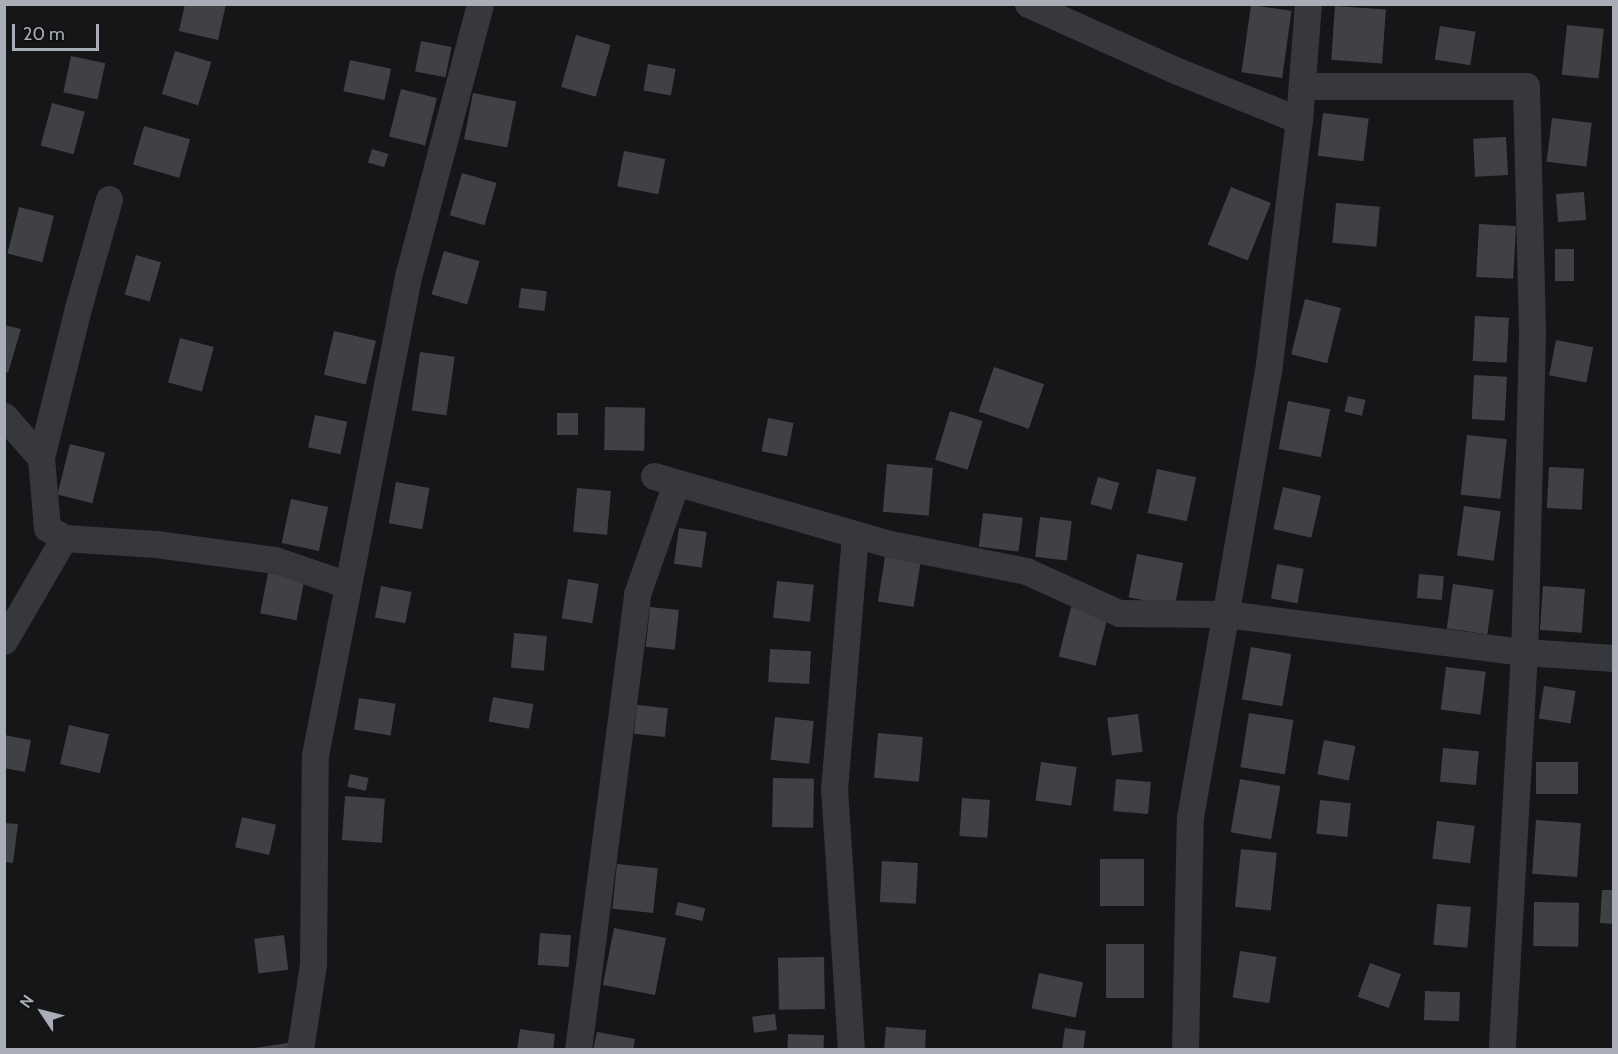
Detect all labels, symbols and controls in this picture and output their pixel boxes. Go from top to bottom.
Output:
scale bar [15,12,102,50]
text: 20 m [23,23,65,45]
north arrow [12,982,72,1042]
text: N [16,991,38,1011]

